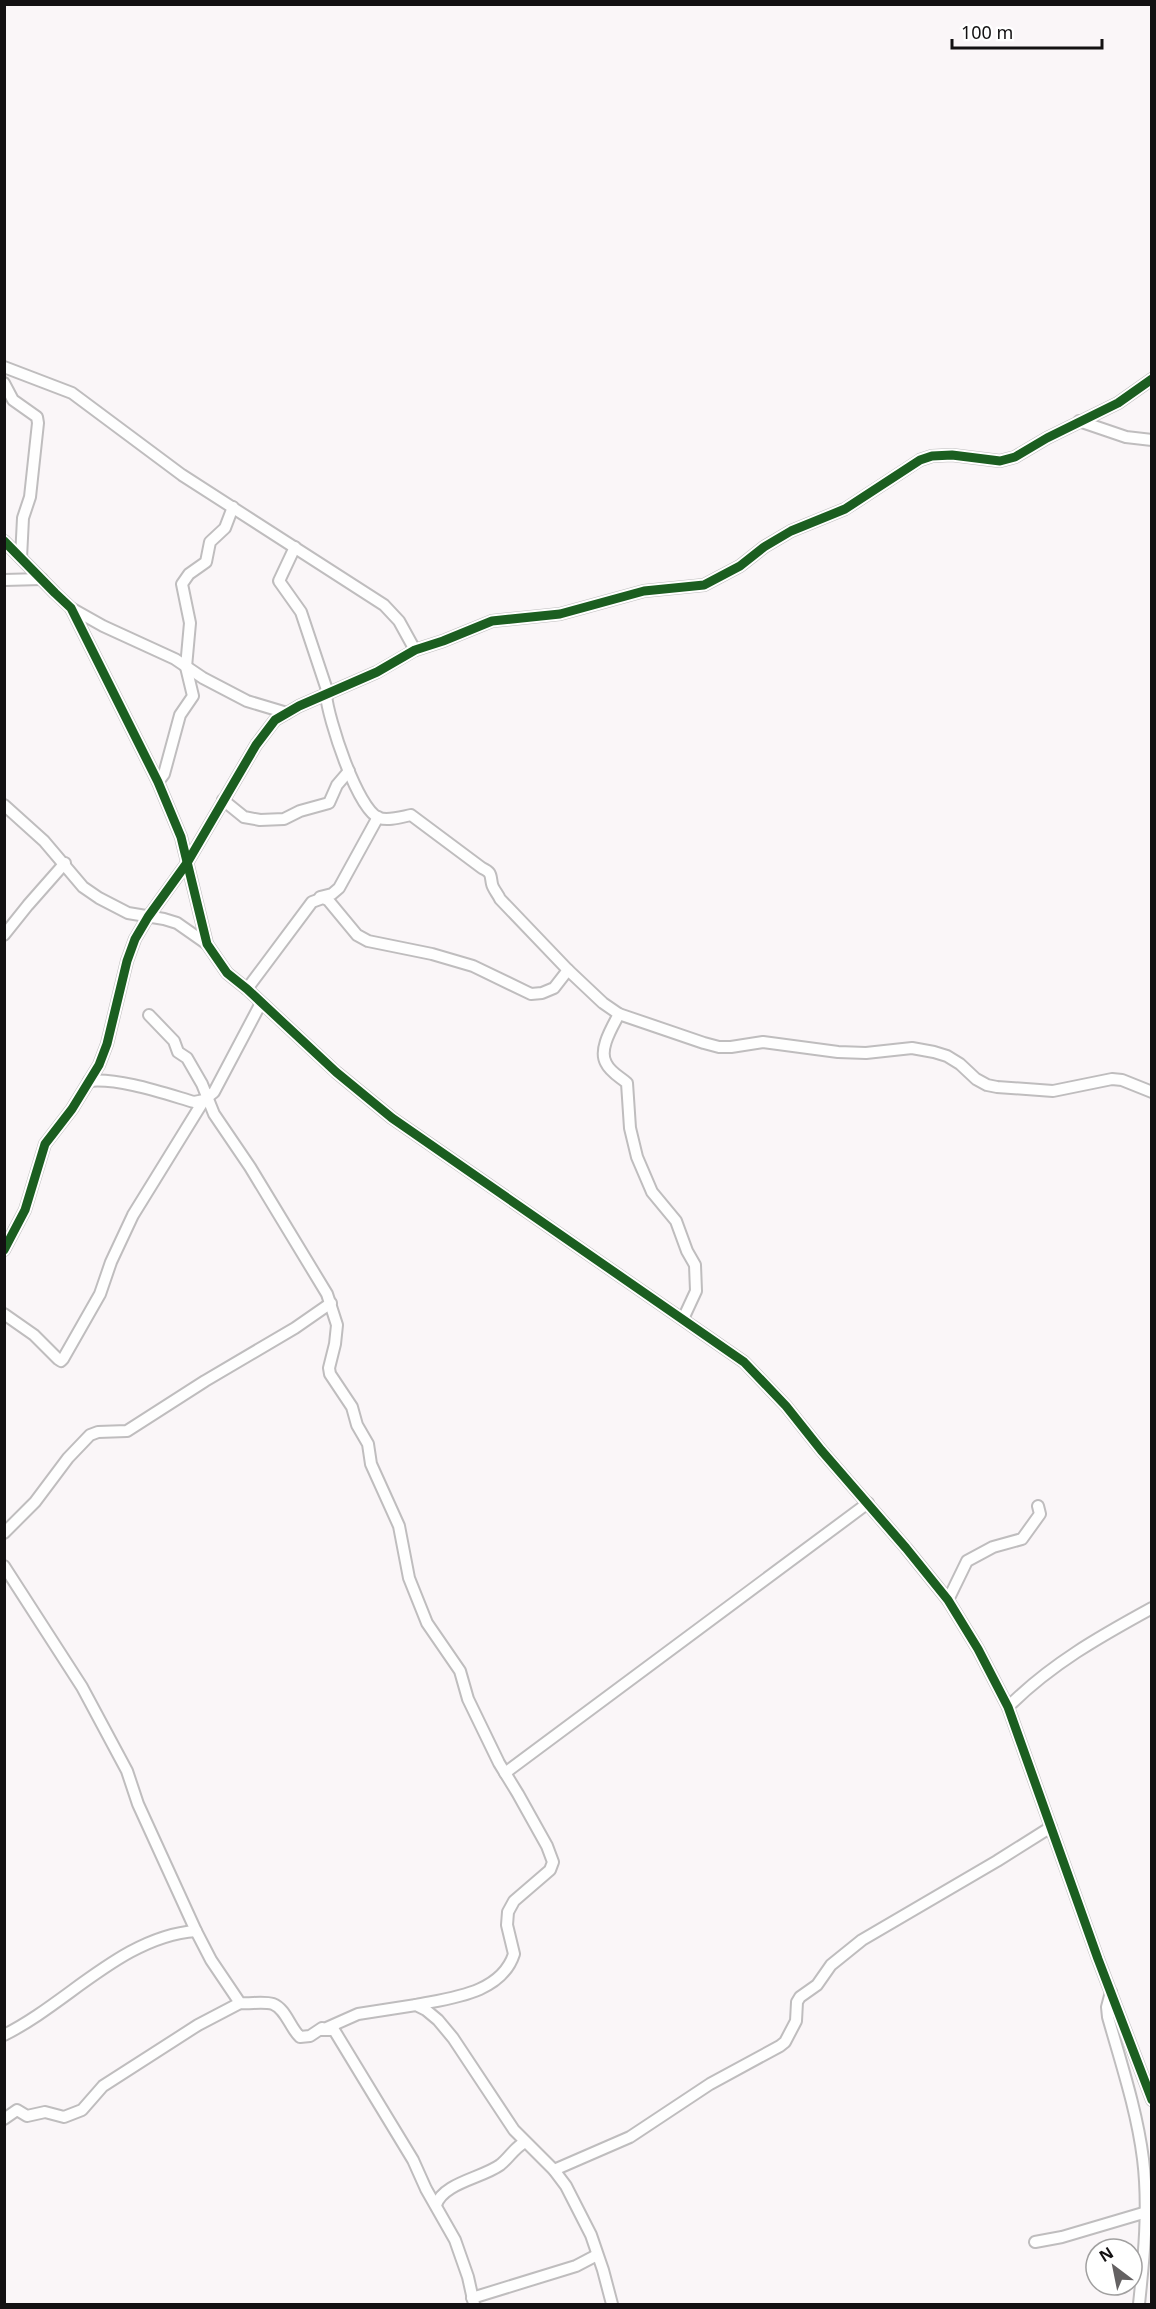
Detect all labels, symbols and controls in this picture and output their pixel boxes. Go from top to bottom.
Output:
scale bar [952,12,1102,50]
text: 100 m [961,20,1013,44]
north arrow [1084,2237,1144,2297]
text: N [1095,2242,1117,2267]

